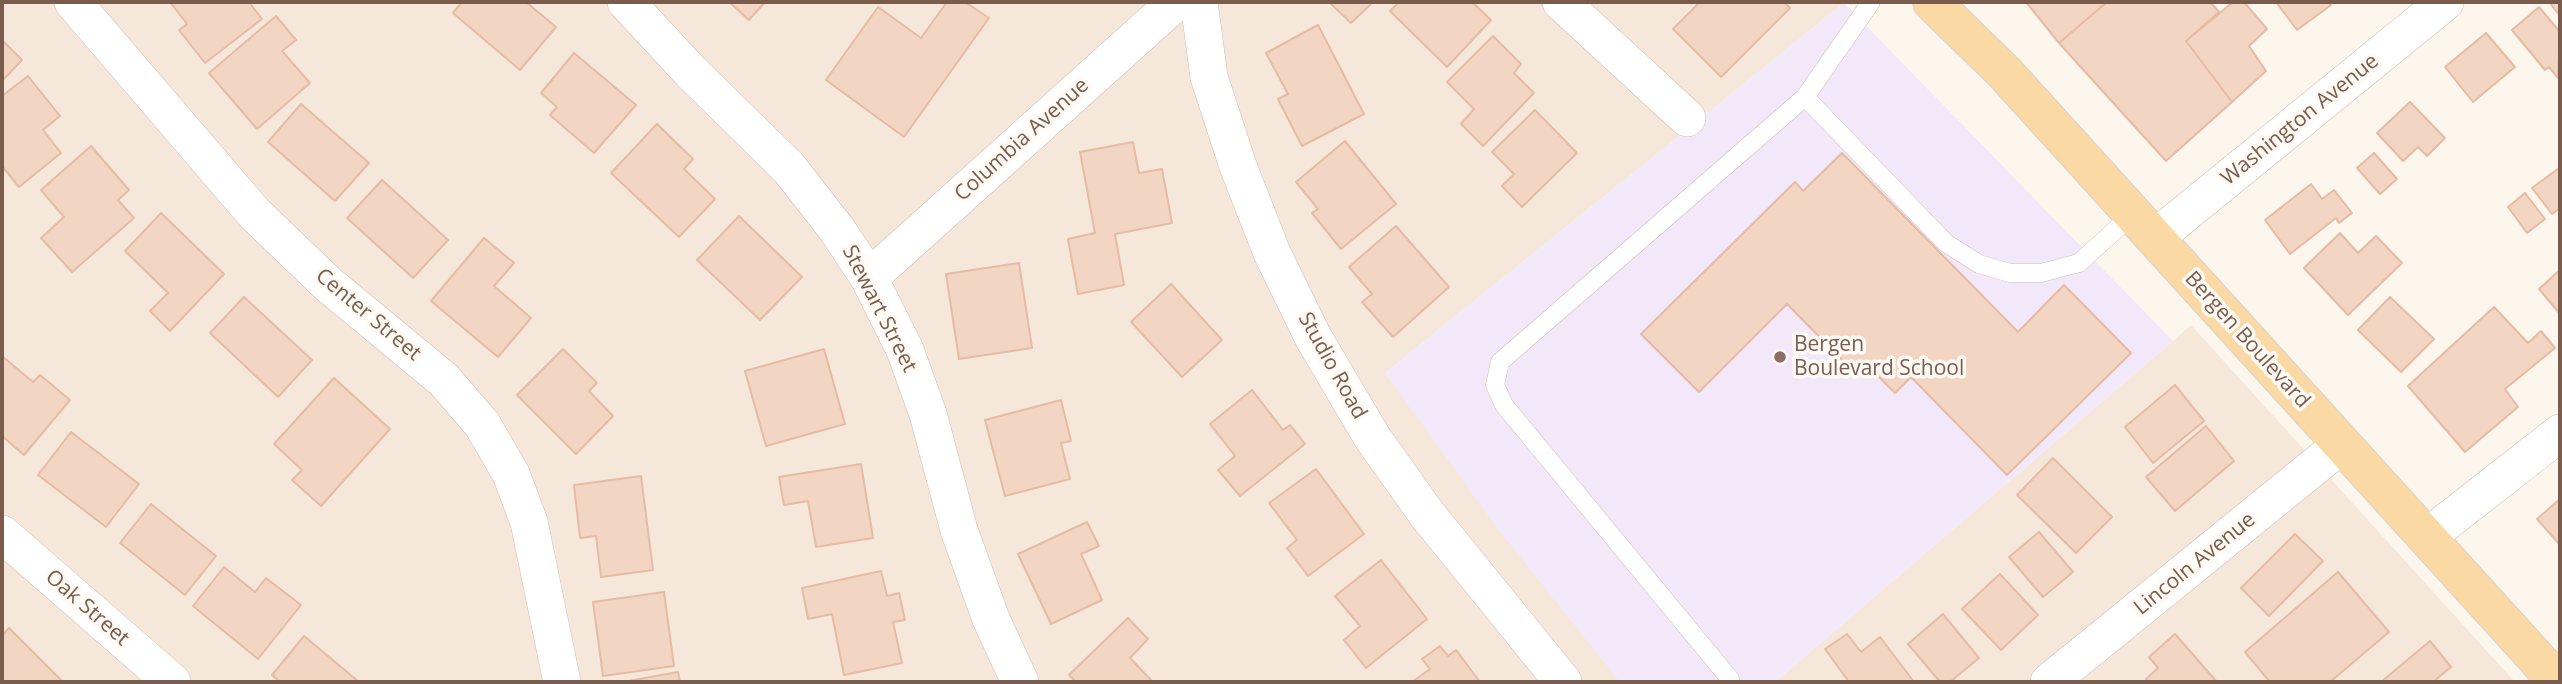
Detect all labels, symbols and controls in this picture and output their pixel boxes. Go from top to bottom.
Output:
street label: Washington Avenue [2216,49,2384,191]
street label: Columbia Avenue [950,73,1094,207]
street label: Stewart Street [836,241,922,377]
street label: Center Street [310,264,426,366]
street label: Bergen Boulevard [2179,266,2315,414]
street label: Studio Road [1292,308,1372,424]
place label: Bergen Boulevard School [1794,332,1964,382]
marker: Bergen Boulevard School [1772,349,1788,365]
street label: Lincoln Avenue [2129,507,2261,621]
street label: Oak Street [40,565,134,651]

